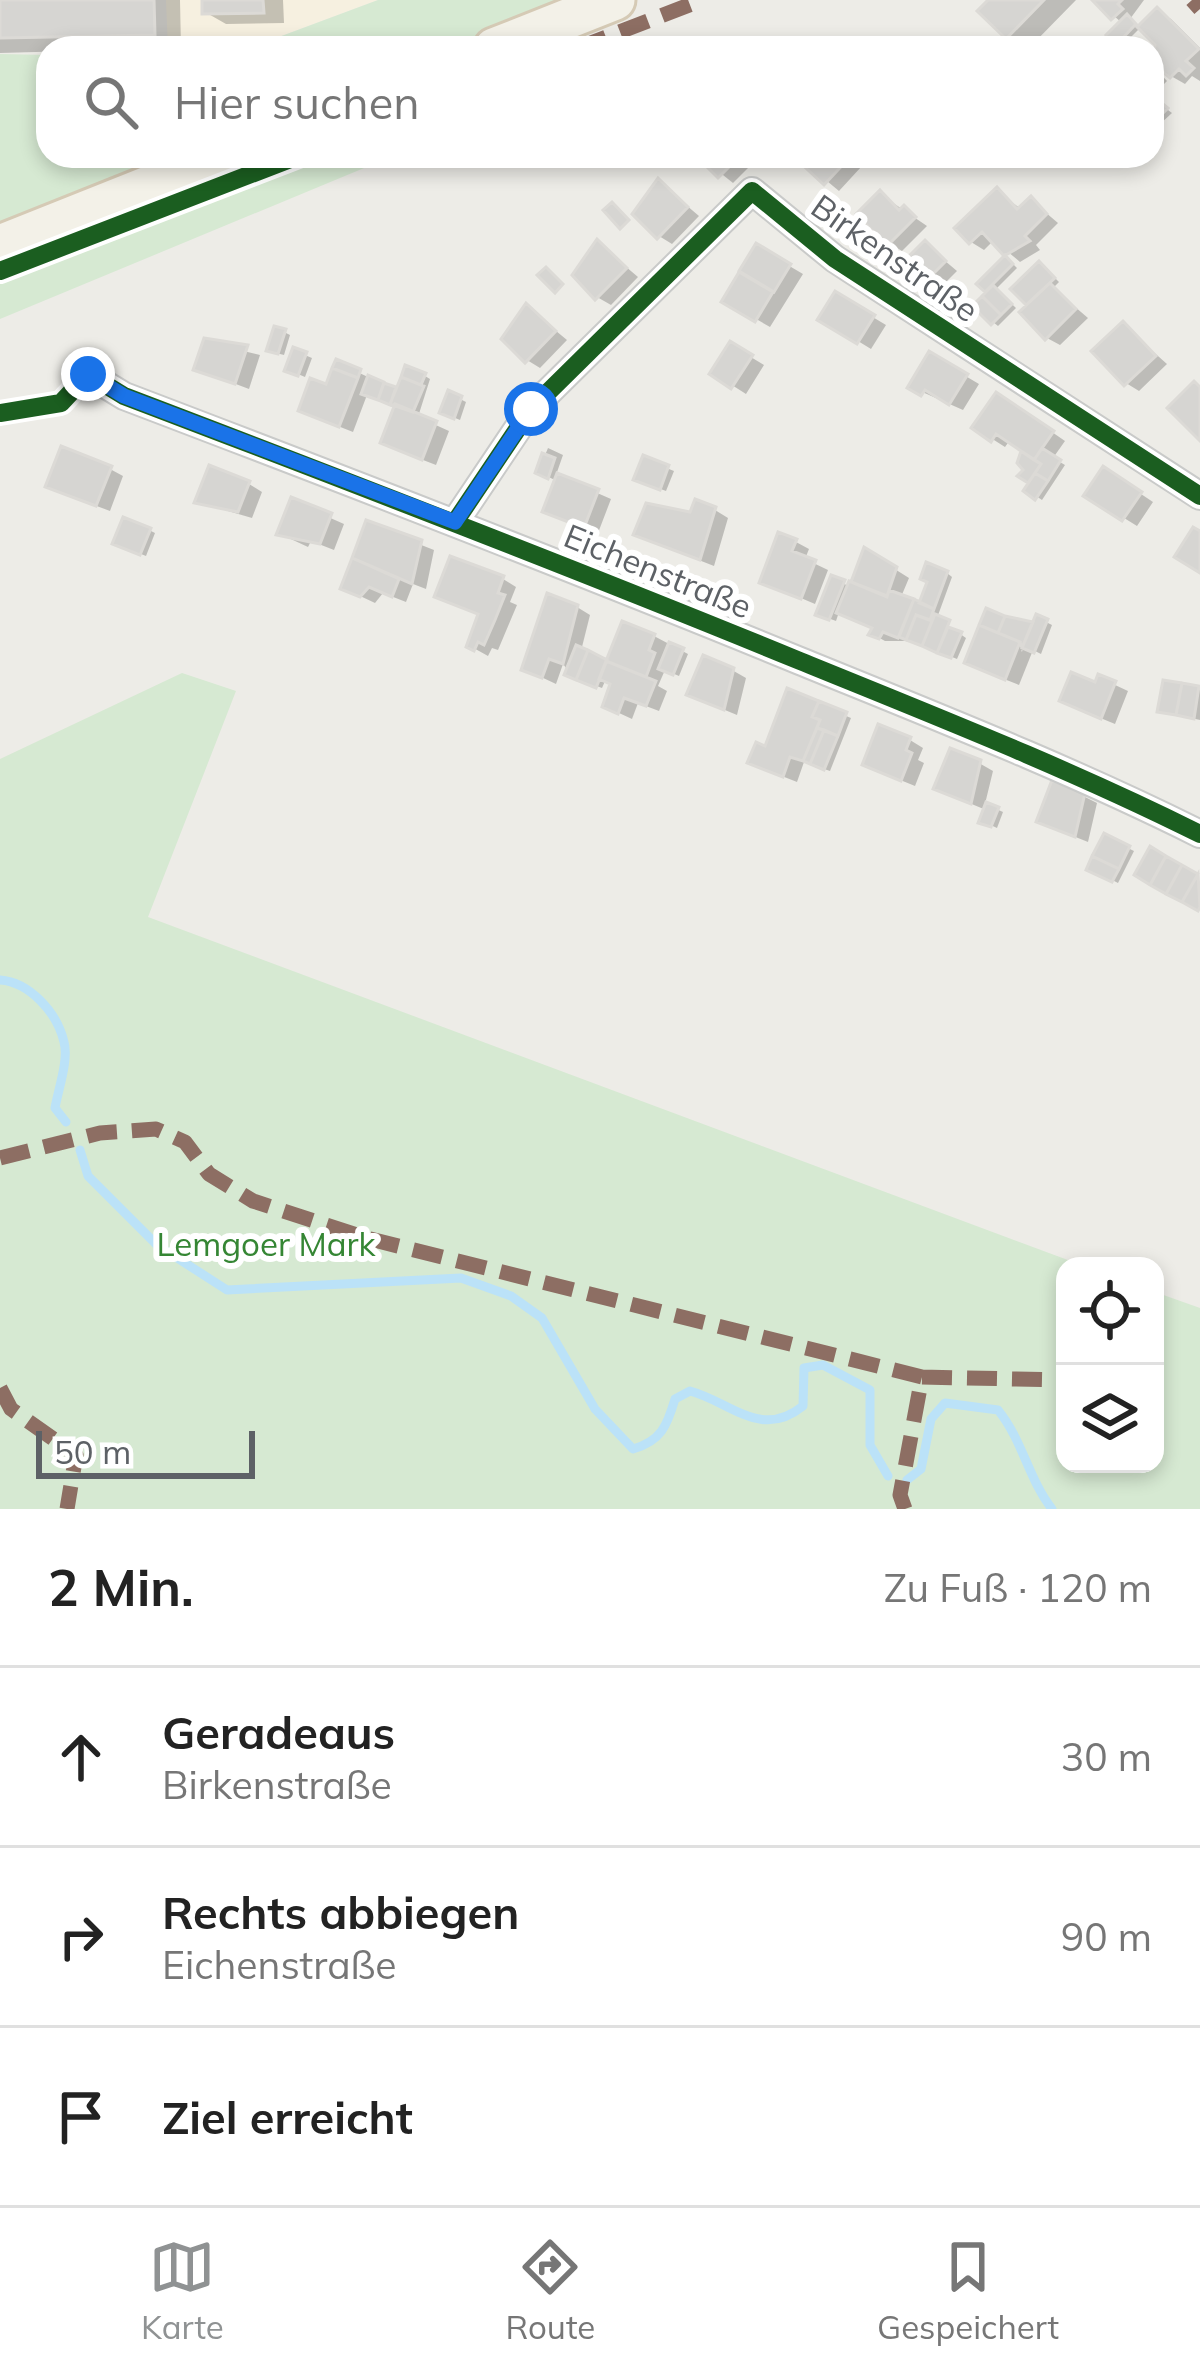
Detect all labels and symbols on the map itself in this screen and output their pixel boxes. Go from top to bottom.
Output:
street label: Birkenstraße [804,185,987,330]
route end [61,347,115,401]
route start [504,382,558,436]
street label: Eichenstraße [558,514,758,627]
park label: Lemgoer Mark [156,1223,377,1264]
scale bar [36,1425,255,1478]

